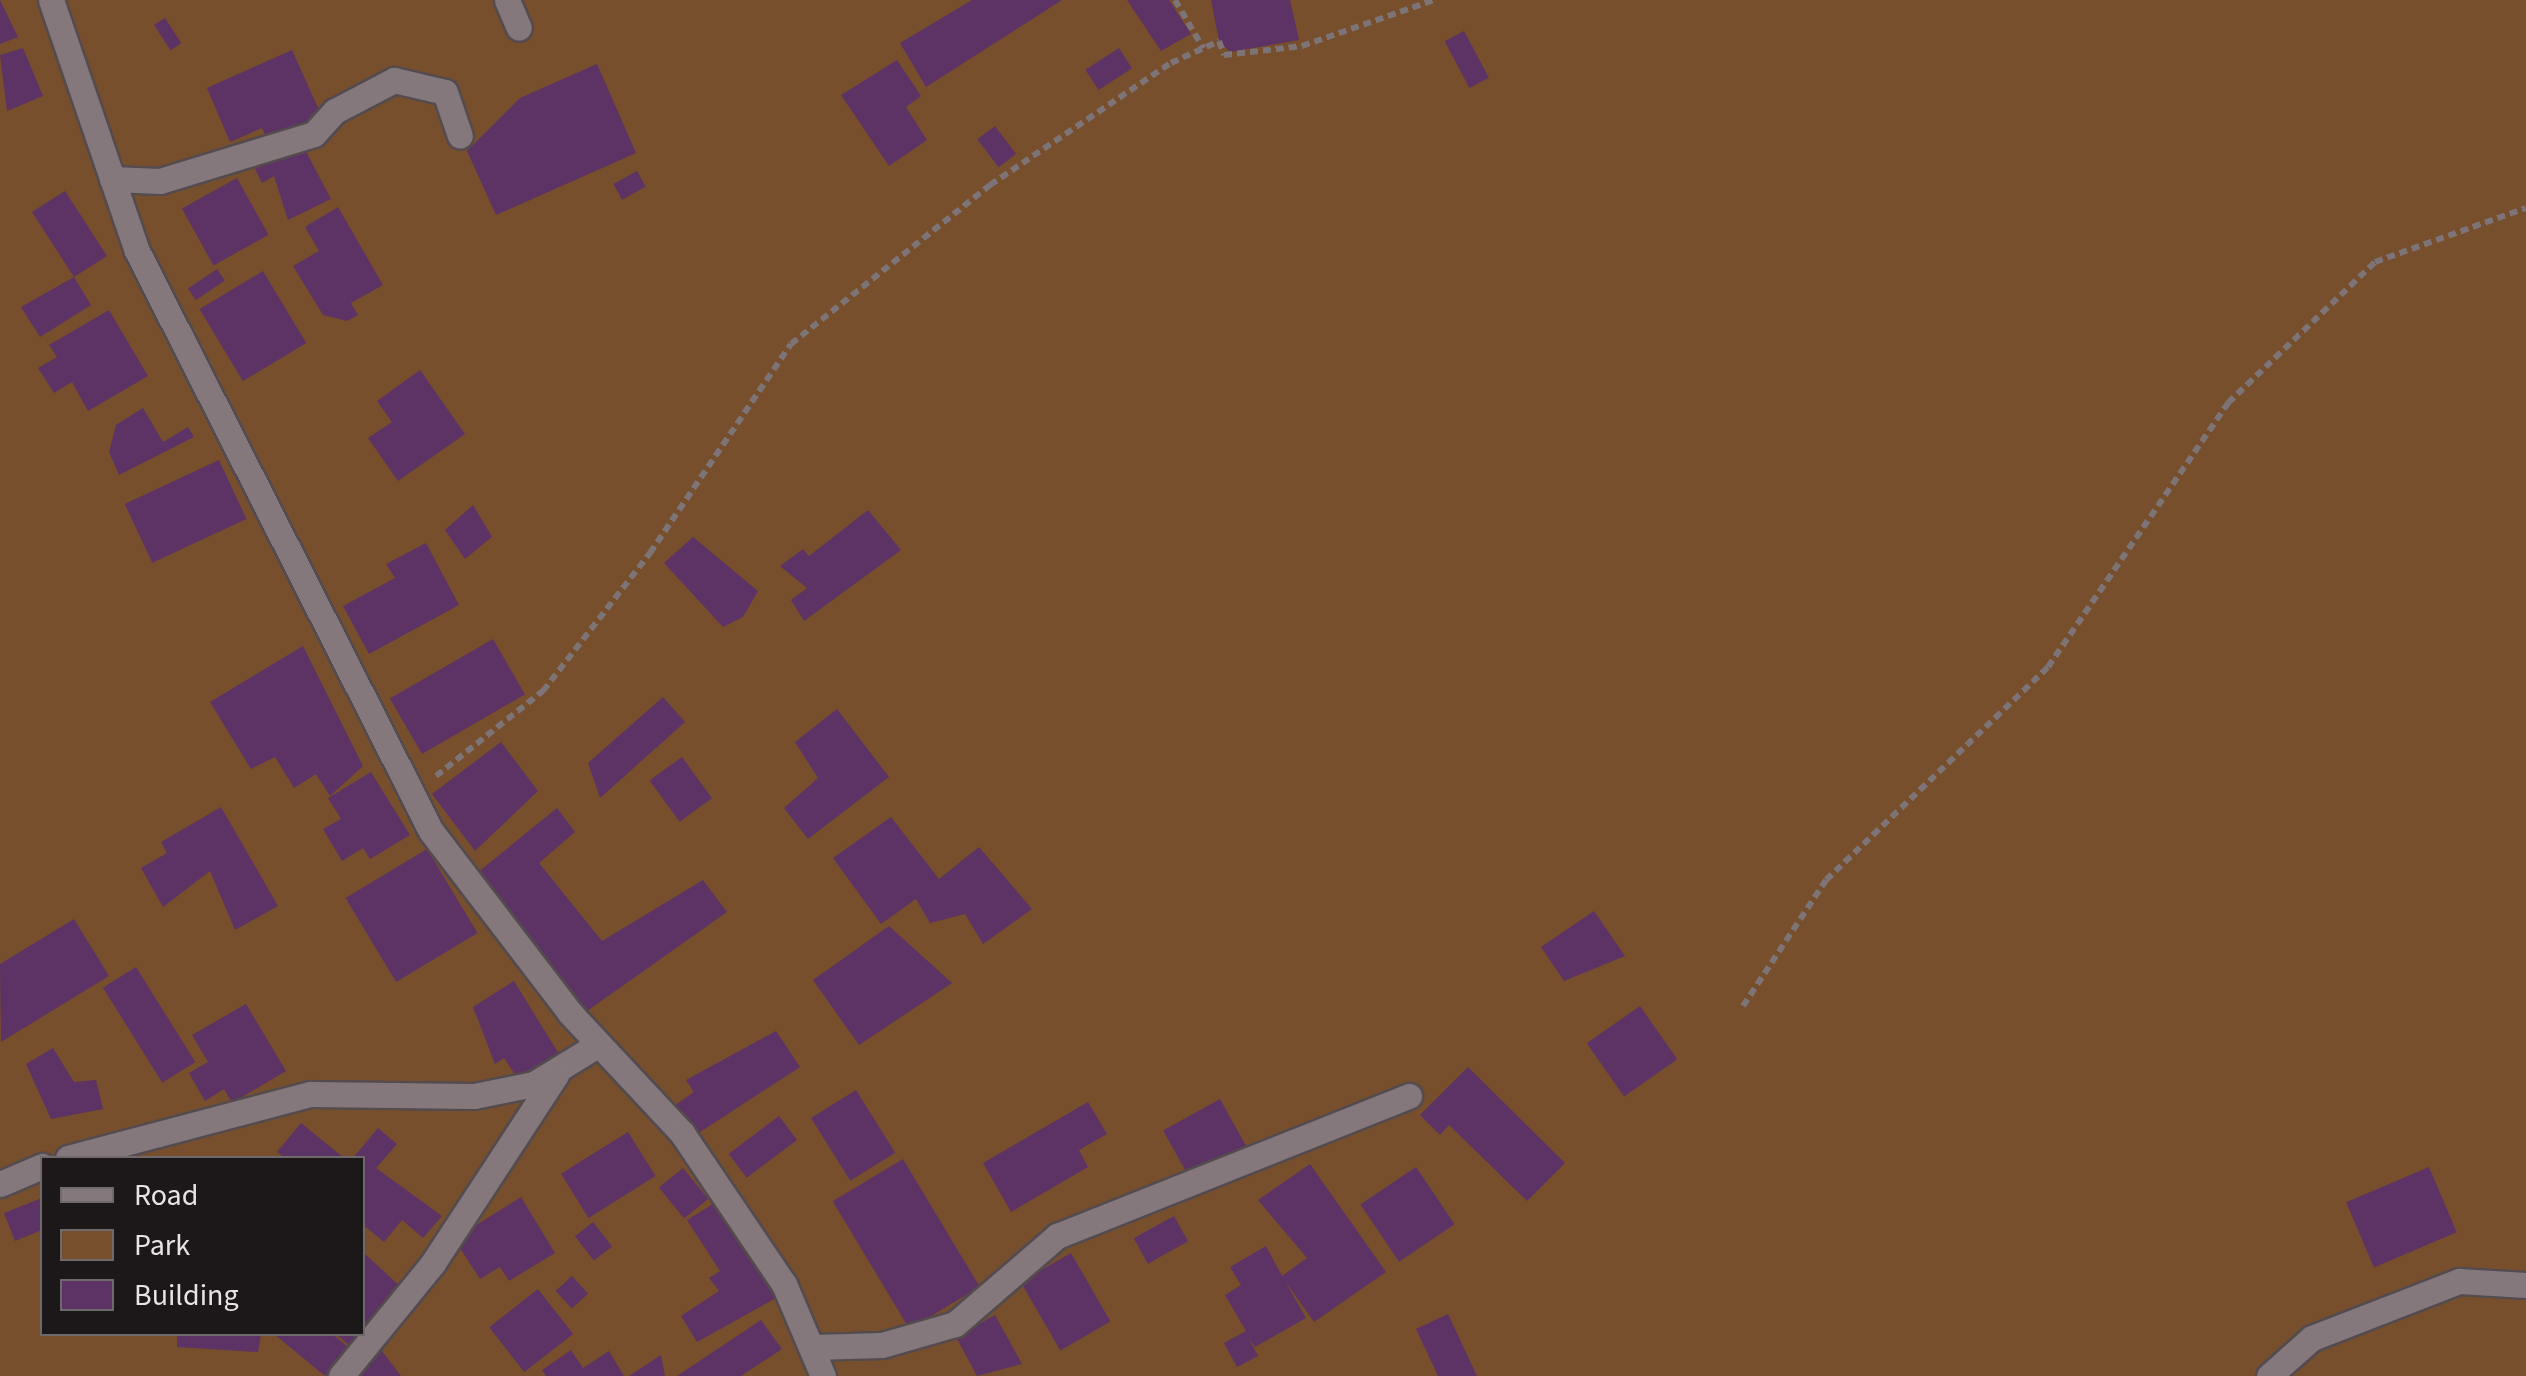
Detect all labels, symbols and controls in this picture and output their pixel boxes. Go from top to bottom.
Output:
legend [40,1156,365,1336]
text: Road [134,1174,198,1217]
text: Park [134,1224,190,1267]
text: Building [134,1274,239,1317]

